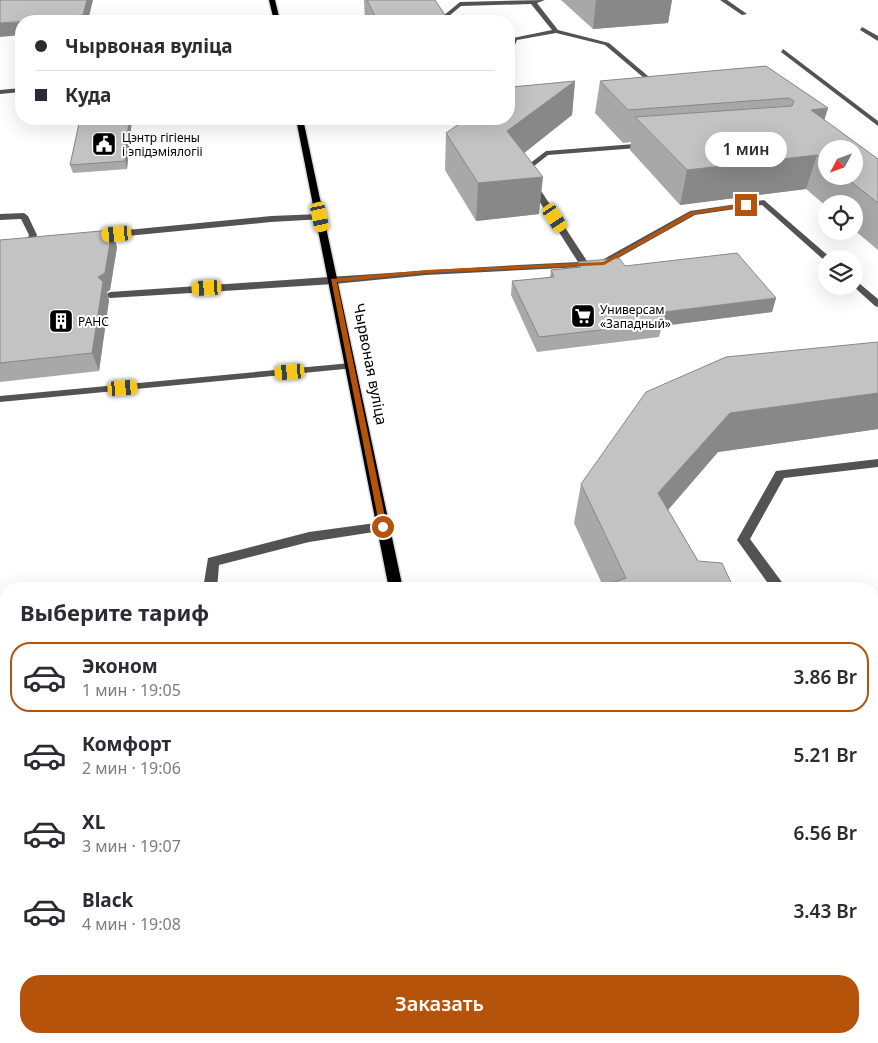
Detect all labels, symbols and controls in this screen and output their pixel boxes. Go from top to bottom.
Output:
text: Чырвоная вуліца [65,33,233,59]
text: Куда [65,82,111,108]
place label: Цэнтр гігіены і эпідэміялогіі [122,129,203,160]
public building icon: Цэнтр гігіены і эпідэміялогіі [91,131,117,157]
callout: 1 мин [705,132,787,168]
text: 1 мин [723,138,770,160]
north arrow [818,140,862,185]
map controls [818,140,863,295]
route end [735,194,757,216]
button: locate [818,195,863,240]
car [309,201,330,233]
car [540,201,569,235]
car [101,225,132,243]
button: layers [818,250,863,295]
car [191,280,222,296]
street label: Чырвоная вуліца [349,301,393,427]
place label: Универсам «Западный» [600,301,671,332]
supermarket icon: Универсам «Западный» [570,303,596,329]
building icon: РАНС [48,308,74,334]
place label: РАНС [78,313,109,330]
car [274,363,305,381]
car [107,379,138,397]
route start [372,516,394,538]
text: Выберите тариф [20,597,209,627]
text: Эконом [82,653,158,679]
icon: car [22,655,67,700]
text: 3.86 Br [793,664,857,690]
text: 1 мин · 19:05 [82,679,181,701]
text: Комфорт [82,731,171,757]
icon: car [22,733,67,778]
text: 5.21 Br [793,742,857,768]
text: 2 мин · 19:06 [82,757,181,779]
text: XL [82,809,105,835]
icon: car [22,811,67,856]
text: 6.56 Br [793,820,857,846]
text: 3 мин · 19:07 [82,835,181,857]
text: Black [82,887,133,913]
icon: car [22,889,67,934]
text: 3.43 Br [793,898,857,924]
text: 4 мин · 19:08 [82,913,181,935]
button: Заказать [20,975,859,1033]

